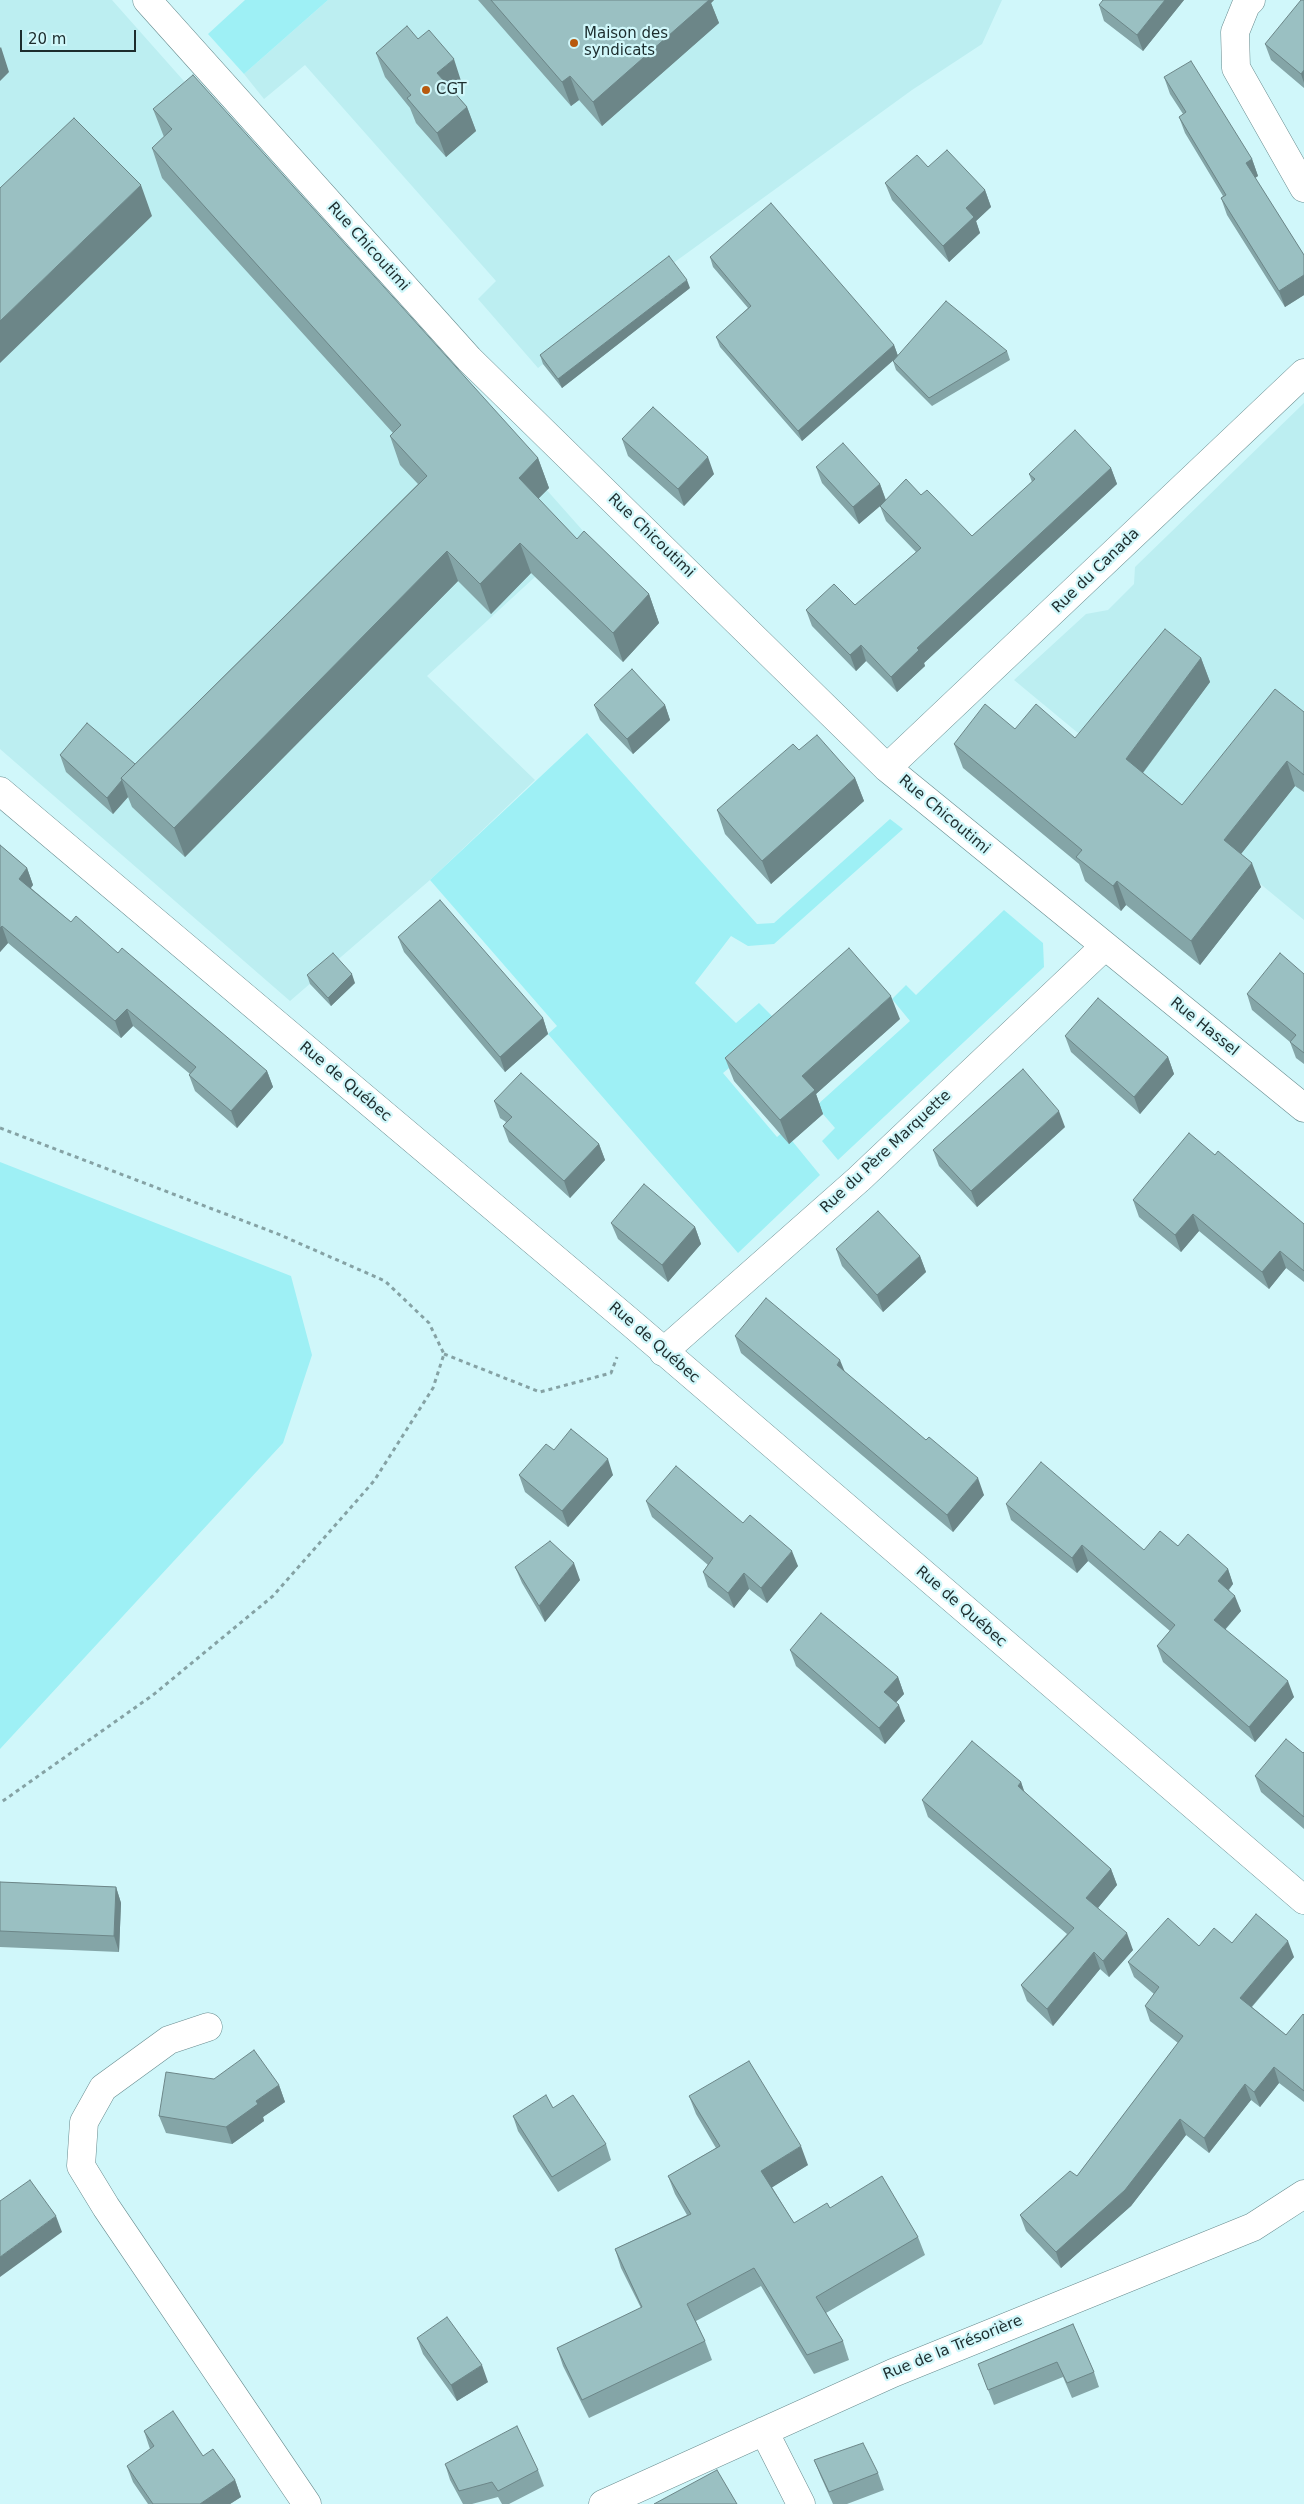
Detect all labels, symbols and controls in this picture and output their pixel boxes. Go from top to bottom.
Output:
scale bar [22,20,139,52]
place label: Maison des syndicats [584,25,668,60]
text: 20 m [28,30,66,48]
marker: Maison des syndicats [568,37,580,49]
place label: CGT [436,81,467,99]
marker: CGT [420,84,432,96]
street label: Rue Chicoutimi [323,199,413,295]
street label: Rue Chicoutimi [604,490,698,582]
street label: Rue du Canada [1049,525,1143,617]
street label: Rue Chicoutimi [895,772,993,858]
street label: Rue Hassel [1166,994,1242,1060]
street label: Rue de Québec [295,1038,395,1126]
street label: Rue du Père Marquette [817,1087,955,1217]
street label: Rue de Québec [605,1299,703,1387]
street label: Rue de Québec [912,1563,1010,1651]
street label: Rue de la Trésorière [881,2312,1025,2384]

